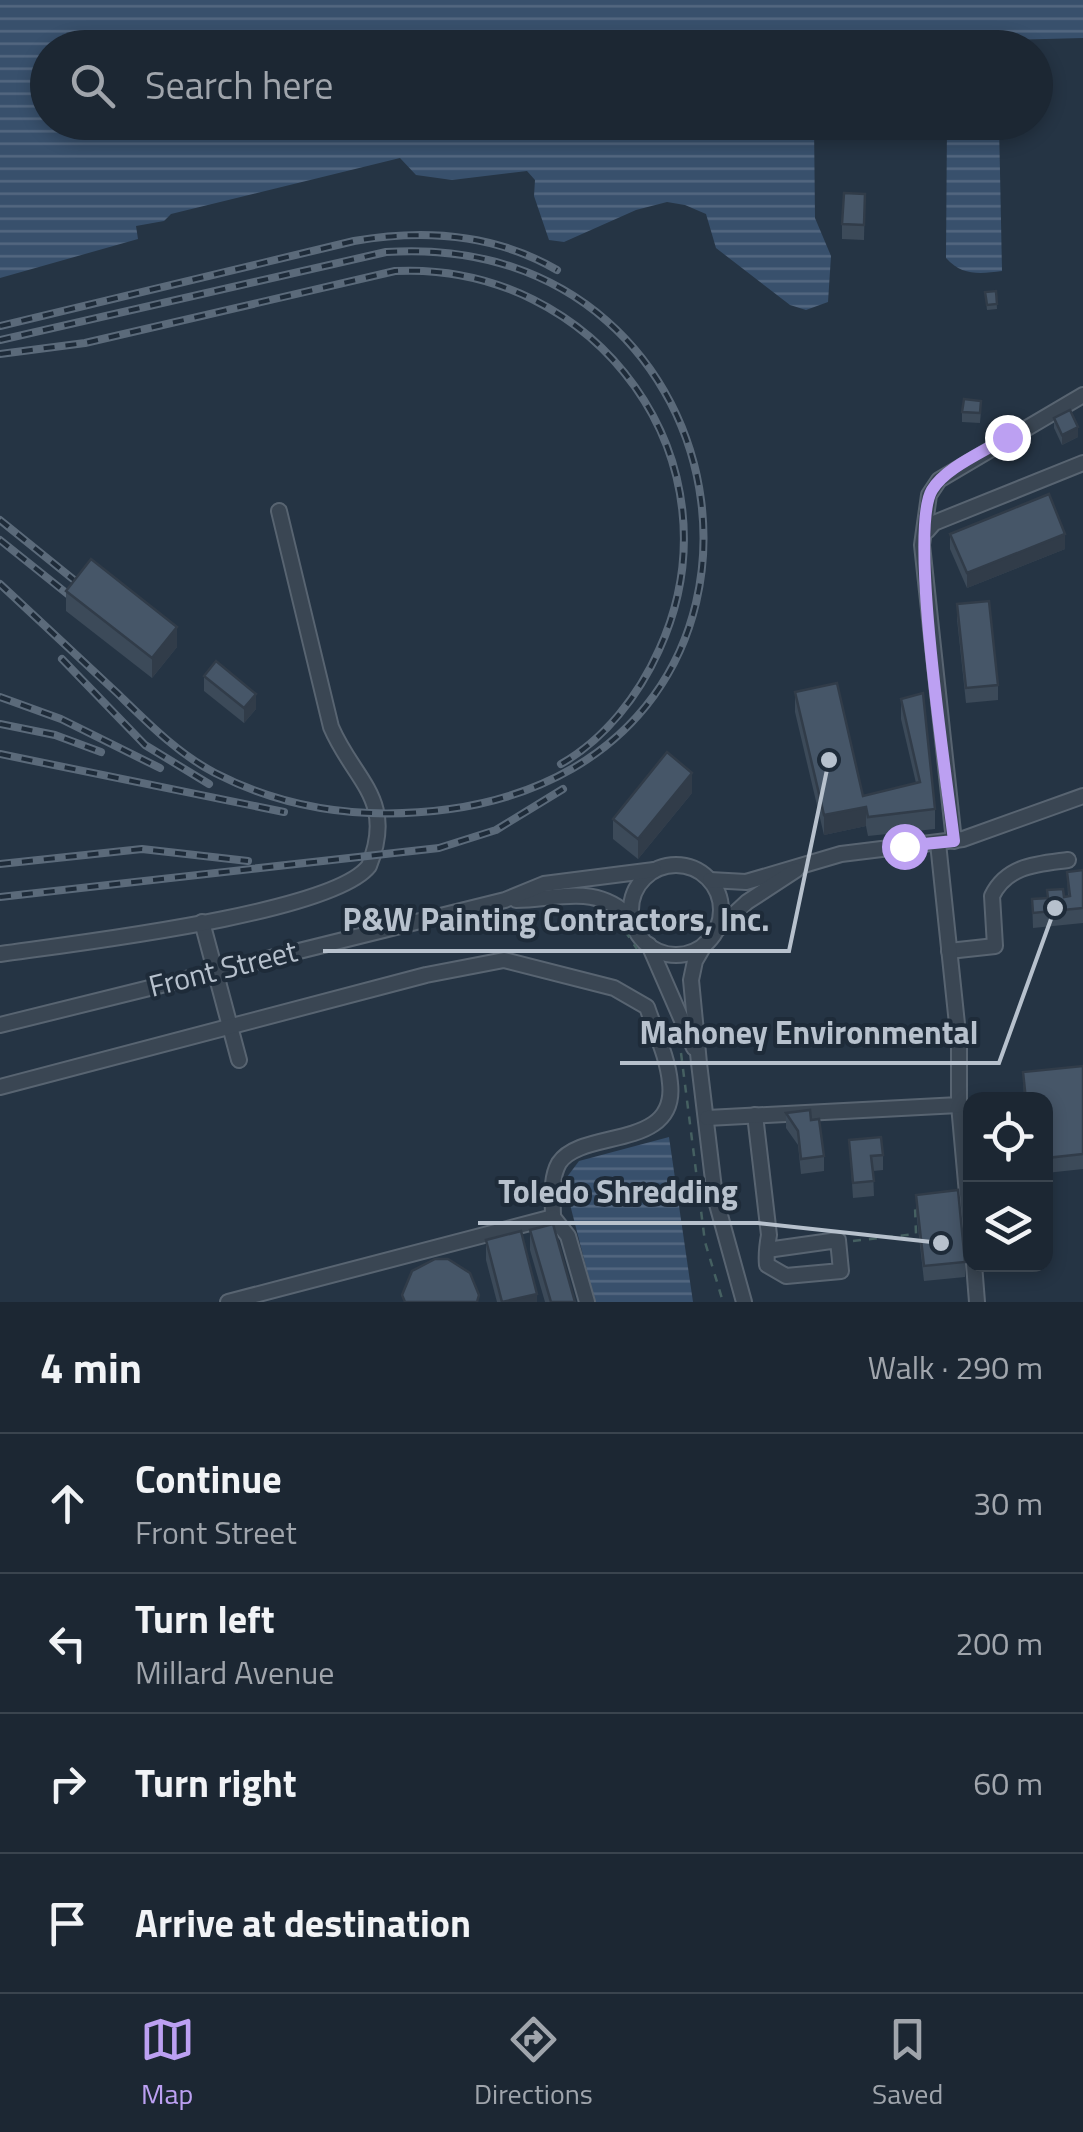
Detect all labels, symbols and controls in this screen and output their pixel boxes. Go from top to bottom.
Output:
search box [30,30,1053,140]
text: Search here [145,56,333,114]
icon: search [65,58,120,113]
route end [985,415,1031,461]
route start [882,824,928,870]
callout: P&W Painting Contractors, Inc. [323,889,789,951]
text: P&W Painting Contractors, Inc. [343,895,769,943]
street label: Front Street [144,927,302,1009]
callout: Mahoney Environmental [620,1001,999,1063]
text: Mahoney Environmental [640,1008,978,1056]
map controls [963,1092,1053,1272]
button: locate [963,1092,1053,1182]
callout: Toledo Shredding [478,1161,758,1223]
text: Toledo Shredding [498,1167,738,1215]
button: layers [963,1182,1053,1272]
text: 4 min [40,1335,142,1399]
text: Walk · 290 m [868,1343,1043,1391]
text: Continue [135,1450,282,1508]
icon: ahead [40,1476,95,1531]
text: 30 m [973,1479,1043,1527]
text: Front Street [135,1508,297,1556]
text: Turn left [135,1590,275,1648]
icon: left [40,1616,95,1671]
text: 200 m [955,1619,1043,1667]
text: Millard Avenue [135,1648,334,1696]
text: Turn right [135,1754,297,1812]
icon: right [40,1756,95,1811]
text: 60 m [973,1759,1043,1807]
text: Arrive at destination [135,1894,471,1952]
icon: arrive [40,1896,95,1951]
tab: Map [140,2012,195,2115]
tab: Directions [474,2012,593,2115]
tab: Saved [872,2012,943,2115]

